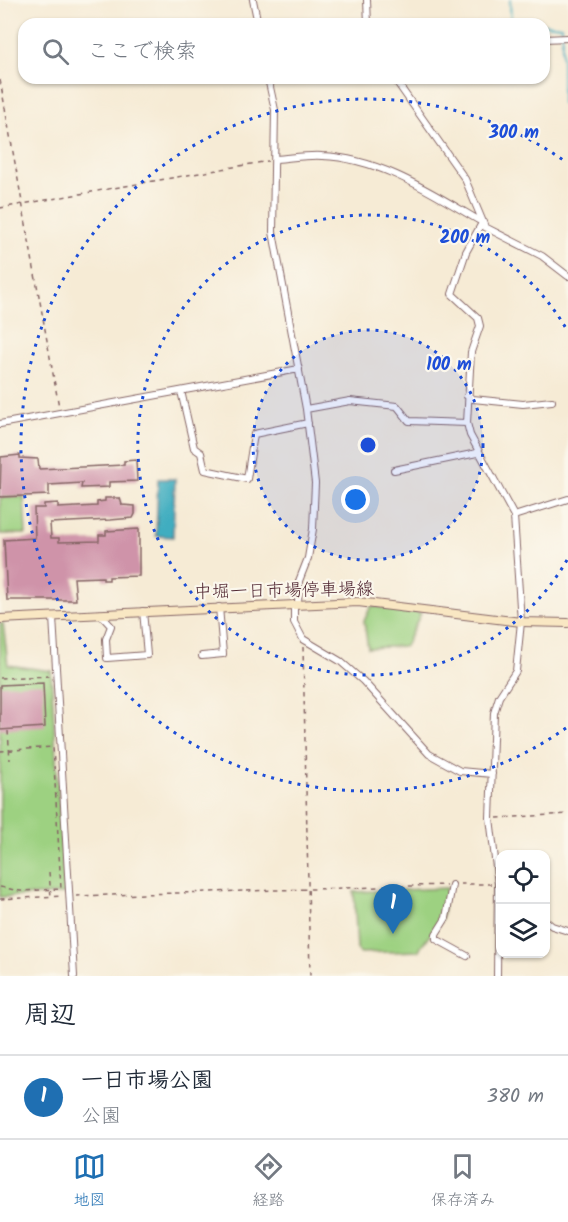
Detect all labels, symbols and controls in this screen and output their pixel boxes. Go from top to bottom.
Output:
search box [18,18,550,84]
icon: search [39,35,72,68]
text: ここで検索 [87,35,197,70]
text: 300 m [488,119,539,148]
text: 200 m [440,224,491,253]
text: 100 m [426,351,472,380]
centre of rings [358,435,378,455]
your location [341,485,370,514]
street label: 中堀一日市場停車場線 [194,575,374,608]
map controls [496,850,550,958]
button: locate [496,850,550,904]
pin: 1 [374,884,412,934]
button: layers [496,904,550,958]
text: 周辺 [24,995,76,1037]
text: 一日市場公園 [81,1064,213,1099]
text: 1 [40,1081,47,1113]
text: 380 m [487,1081,544,1113]
text: 公園 [81,1101,121,1133]
tab: 地図 [73,1150,106,1213]
tab: 経路 [252,1150,285,1213]
tab: 保存済み [431,1150,495,1213]

